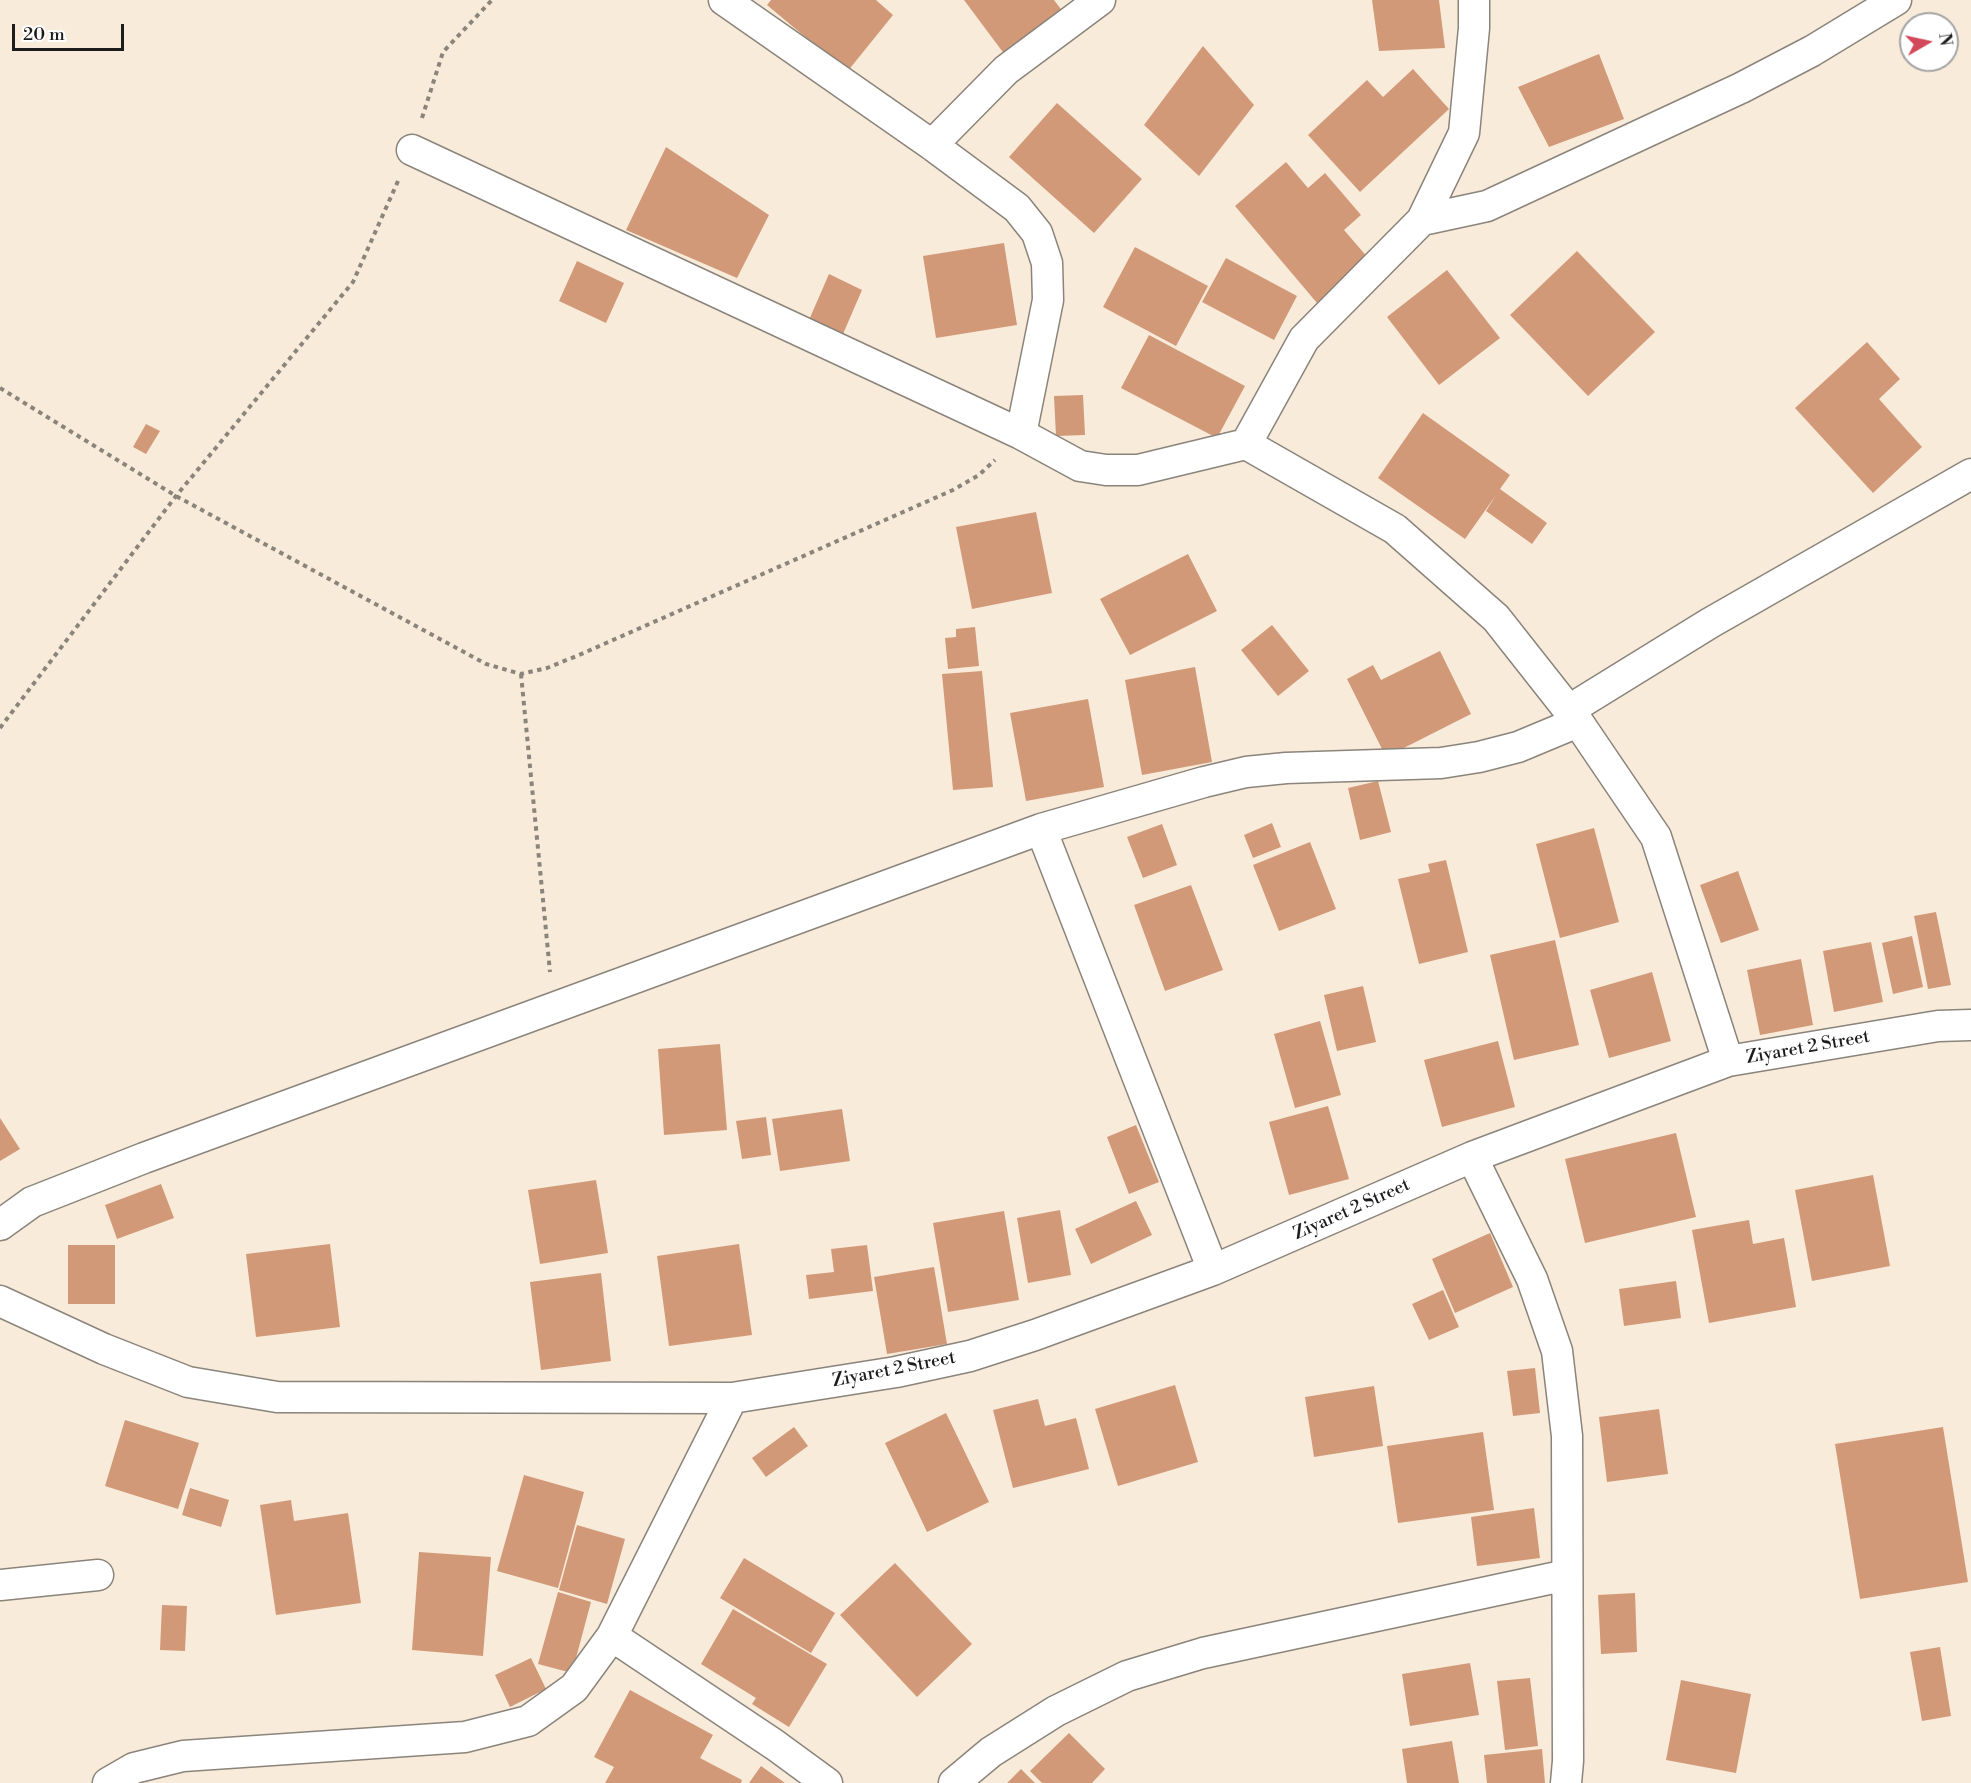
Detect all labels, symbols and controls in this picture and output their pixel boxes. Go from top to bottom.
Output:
scale bar [15,12,128,50]
north arrow [1899,12,1959,72]
text: 20 m [23,23,65,46]
text: N [1934,32,1956,47]
street label: Ziyaret 2 Street [1745,1027,1871,1069]
street label: Ziyaret 2 Street [1290,1175,1414,1245]
street label: Ziyaret 2 Street [831,1347,957,1393]

